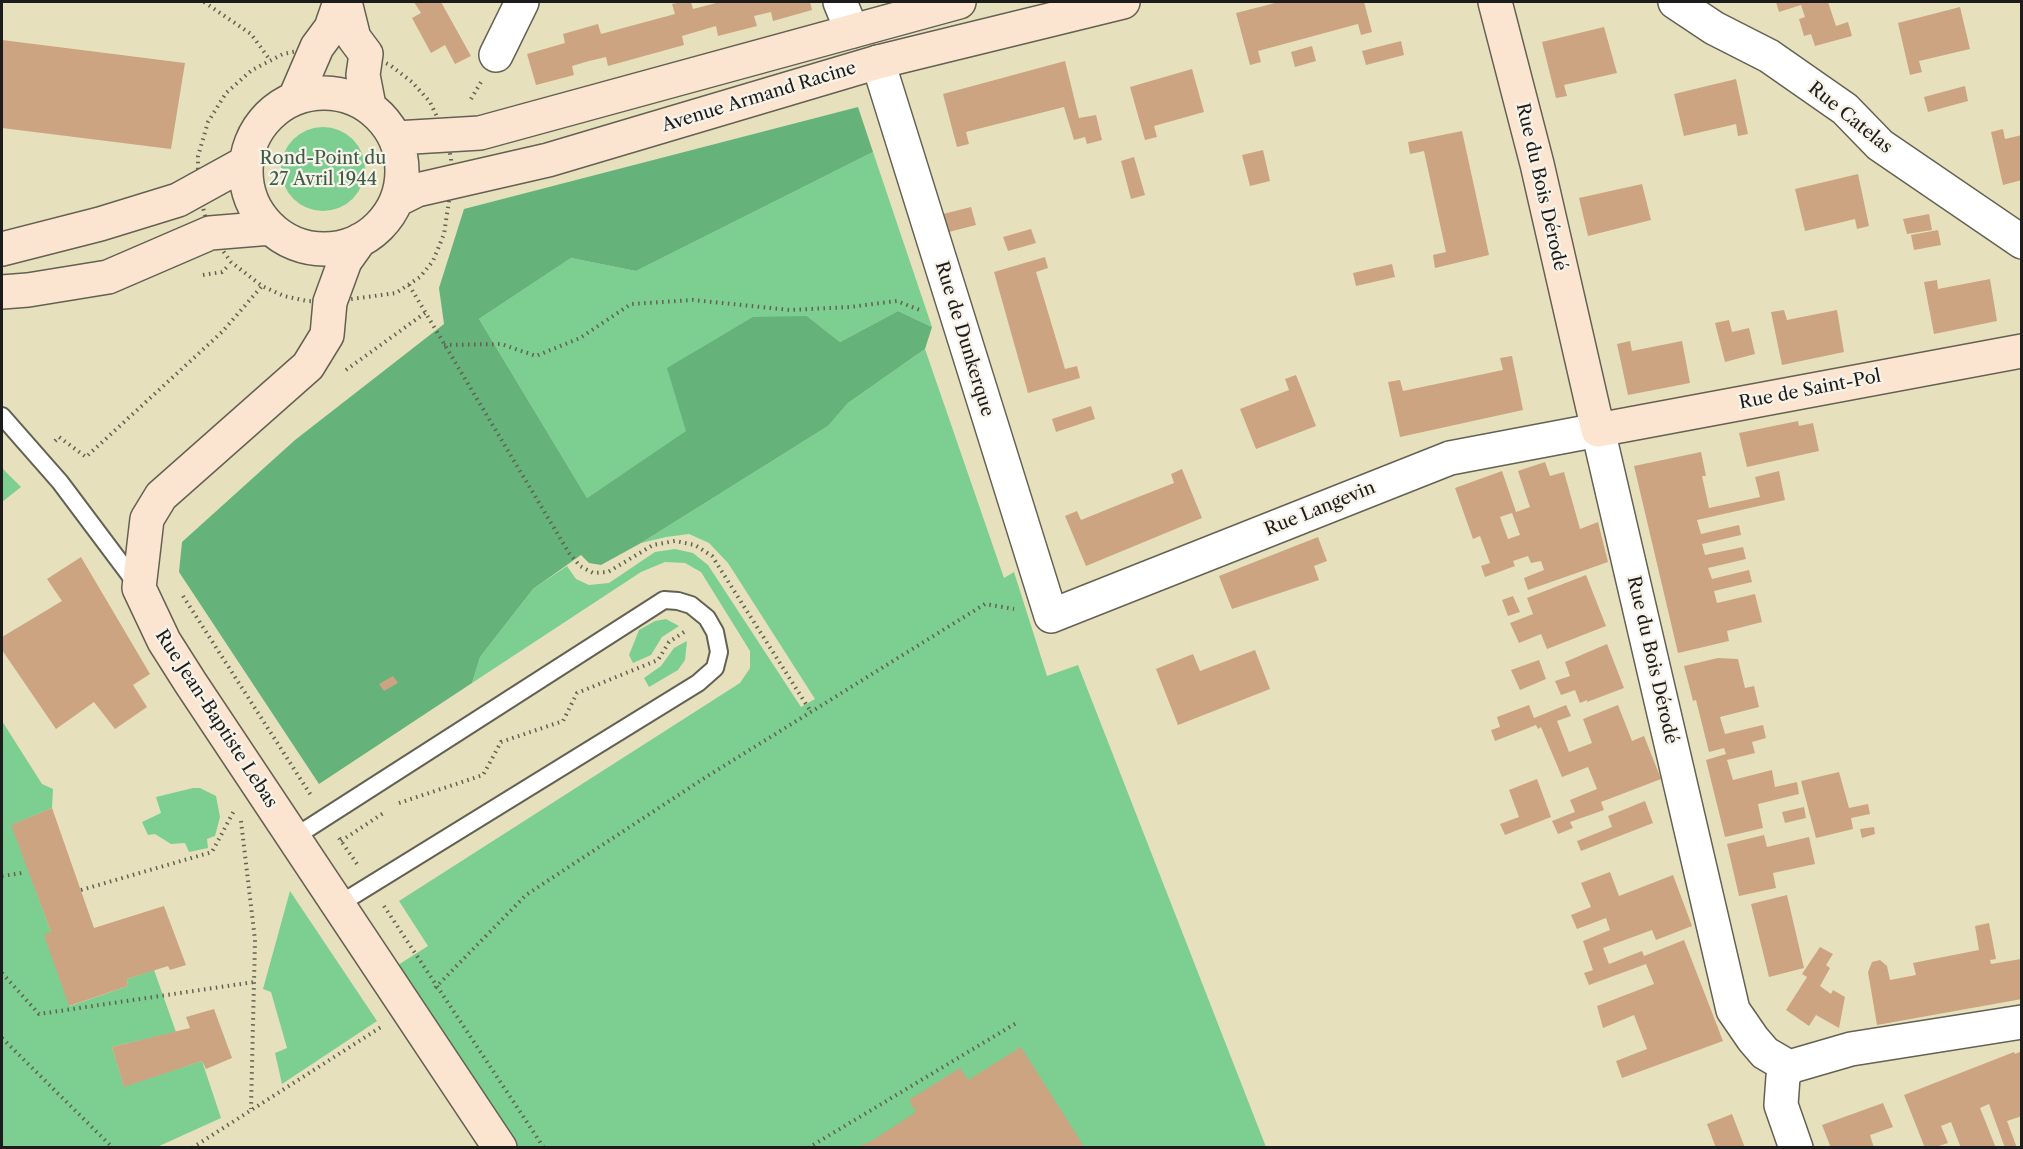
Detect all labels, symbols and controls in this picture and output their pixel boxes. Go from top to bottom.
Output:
street label: Avenue Armand Racine [659,57,859,137]
street label: Rue Catelas [1804,78,1896,158]
street label: Rue du Bois Dérodé [1511,101,1571,273]
park label: Rond-Point du 27 Avril 1944 [260,148,386,190]
street label: Rue de Dunkerque [930,259,998,419]
street label: Rue de Saint-Pol [1737,366,1883,414]
street label: Rue Langevin [1262,477,1378,541]
street label: Rue du Bois Dérodé [1622,574,1682,746]
street label: Rue Jean-Baptiste Lebas [150,626,282,812]

